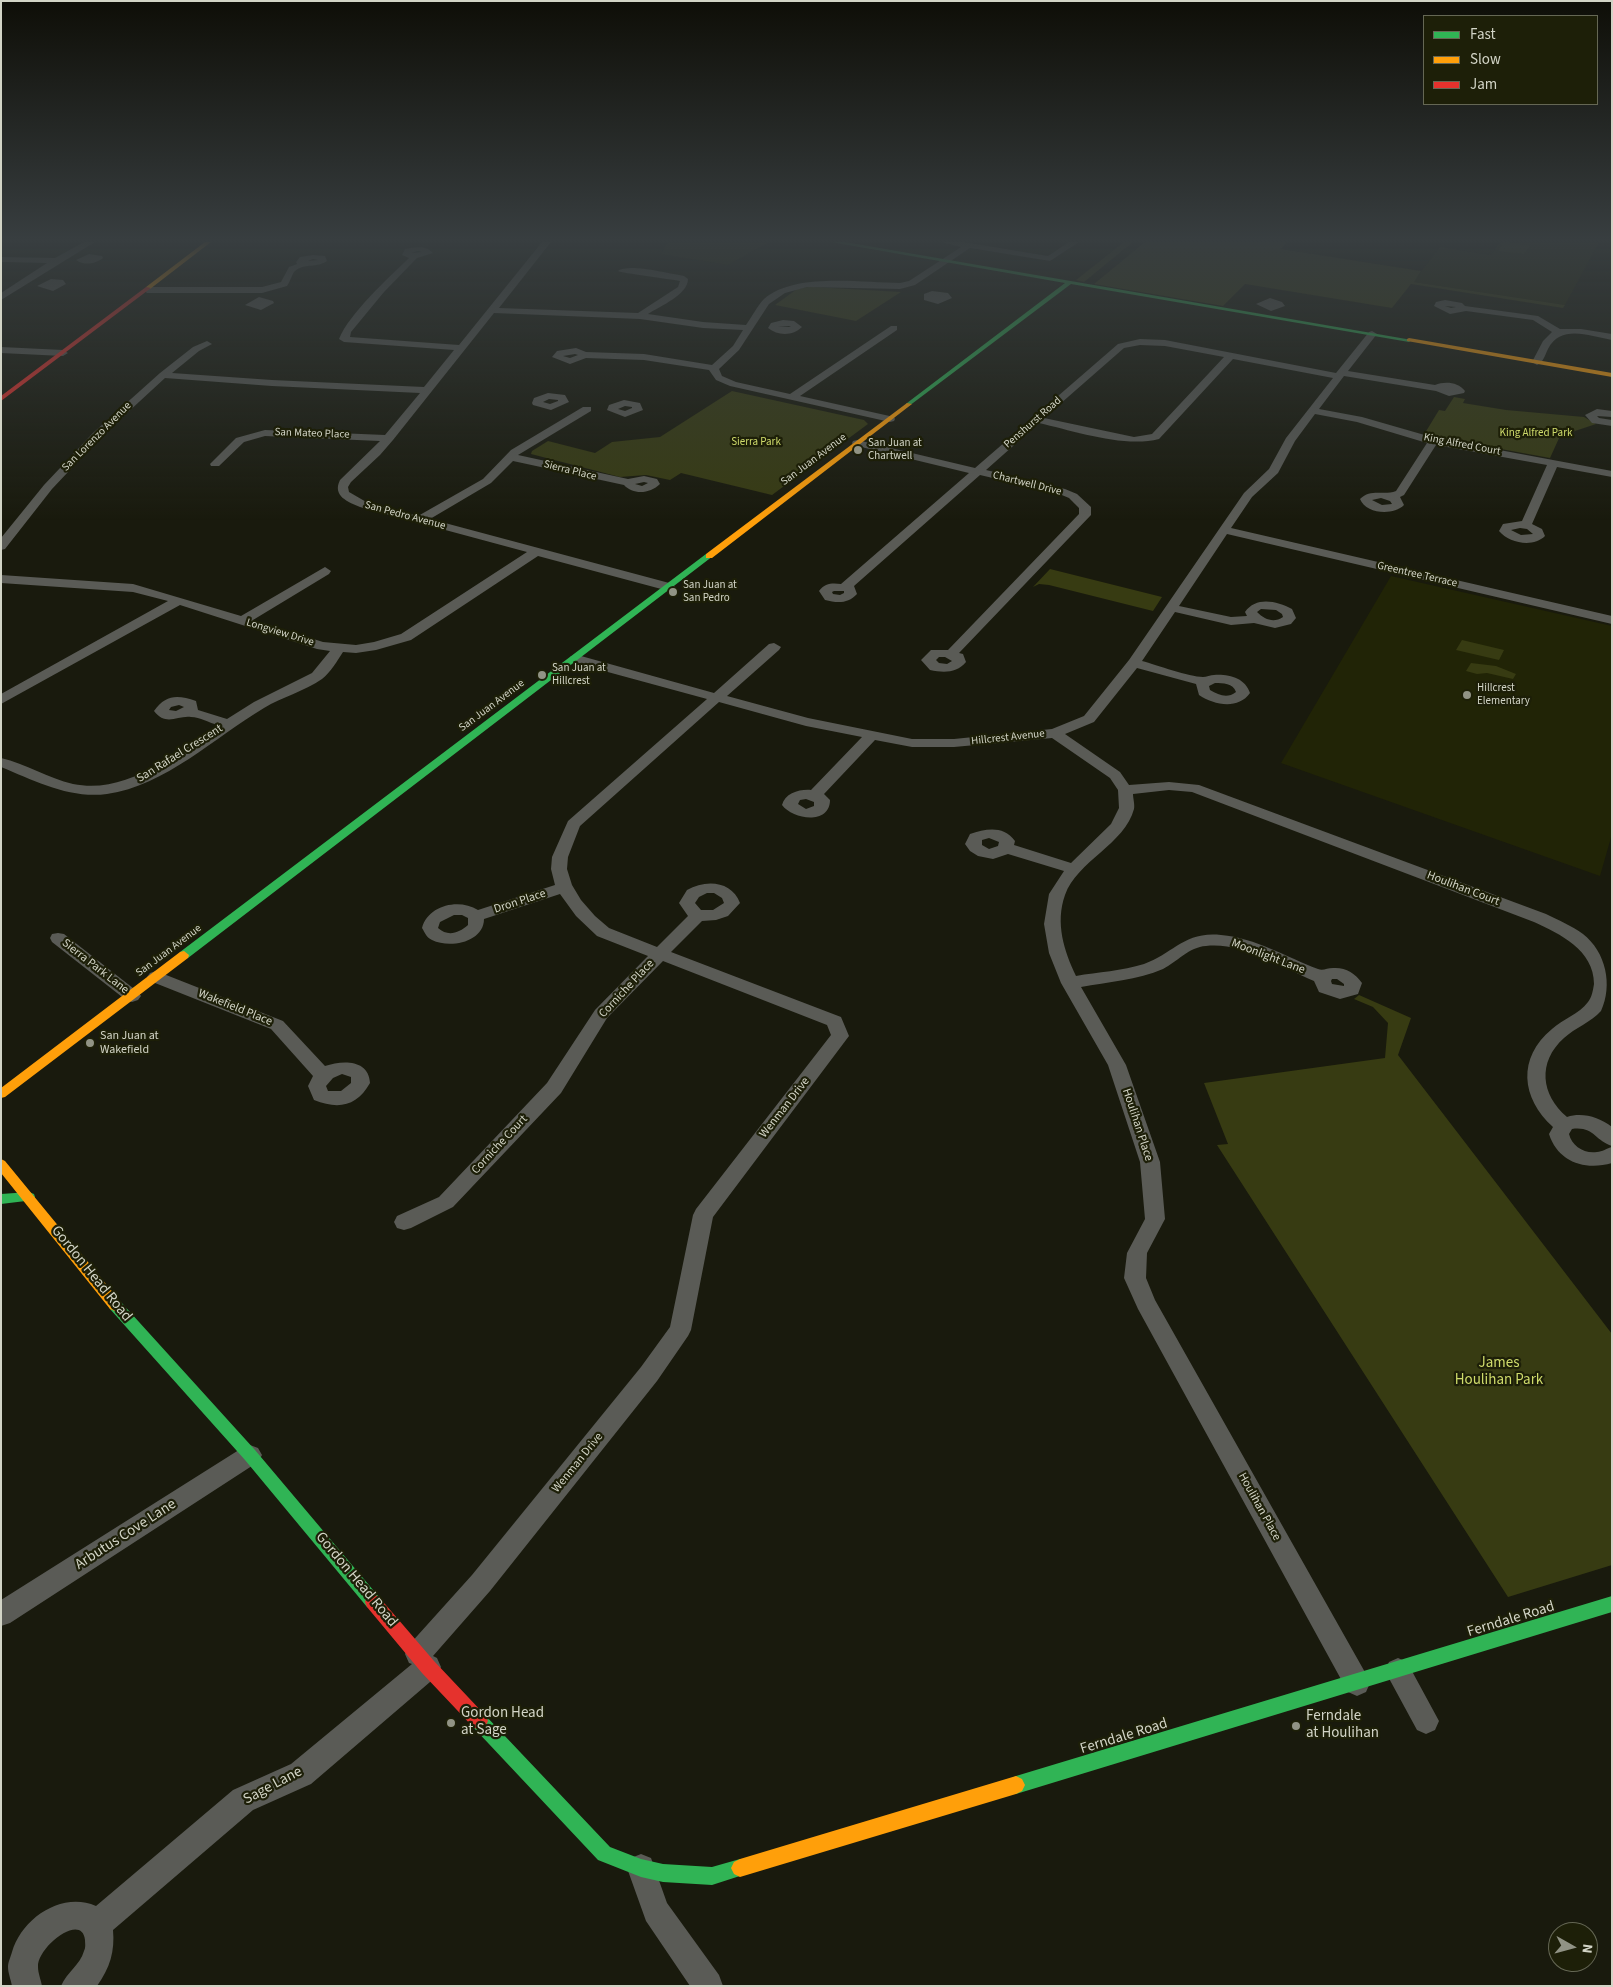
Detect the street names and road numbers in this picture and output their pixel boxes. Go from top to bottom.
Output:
street label: Penshurst Road [1002,394,1064,452]
street label: San Lorenzo Avenue [60,400,134,474]
street label: San Mateo Place [274,426,350,442]
street label: San Juan Avenue [779,431,849,489]
street label: King Alfred Court [1422,431,1502,459]
street label: Sierra Place [542,458,598,484]
street label: Chartwell Drive [991,469,1063,499]
street label: San Pedro Avenue [363,499,447,533]
street label: Greentree Terrace [1376,559,1458,591]
street label: Longview Drive [245,616,315,650]
street label: San Juan Avenue [457,677,527,735]
street label: San Rafael Crescent [134,722,226,786]
street label: Hillcrest Avenue [971,728,1045,748]
street label: Houlihan Court [1425,869,1501,909]
street label: Dron Place [492,887,548,917]
street label: San Juan Avenue [134,922,204,980]
street label: Sierra Park Lane [59,936,131,998]
street label: Moonlight Lane [1229,936,1307,978]
street label: Corniche Place [596,957,658,1021]
street label: Wakefield Place [196,987,274,1029]
street label: Wenman Drive [757,1075,813,1141]
street label: Houlihan Place [1118,1087,1156,1163]
street label: Corniche Court [469,1112,531,1178]
street label: Gordon Head Road [47,1222,135,1326]
street label: Wenman Drive [549,1430,607,1496]
street label: Houlihan Place [1234,1471,1284,1543]
street label: Arbutus Cove Lane [72,1496,180,1574]
street label: Gordon Head Road [311,1529,401,1631]
street label: Ferndale Road [1465,1598,1557,1642]
street label: Ferndale Road [1078,1715,1170,1759]
street label: Sage Lane [241,1763,305,1809]

